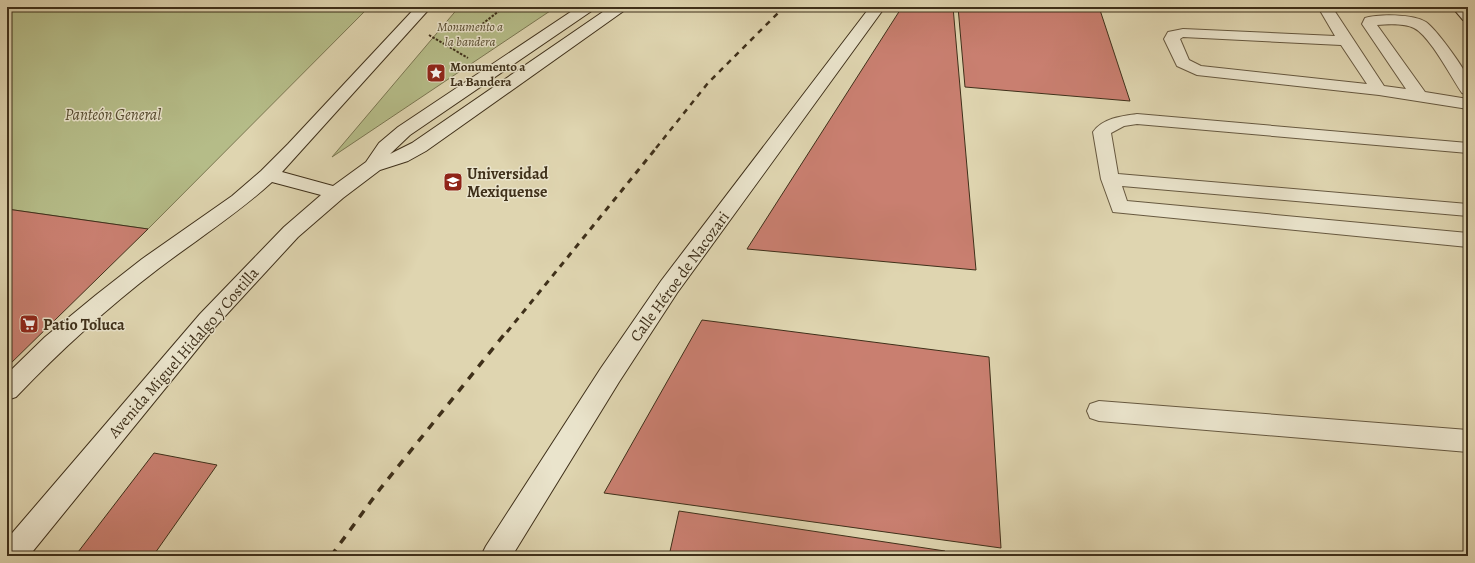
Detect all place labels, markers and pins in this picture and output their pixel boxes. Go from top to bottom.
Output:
place label: Monumento a La Bandera [450,58,526,90]
place icon: Monumento a La Bandera [425,62,447,84]
place label: Universidad Mexiquense [467,163,549,203]
school or university icon: Universidad Mexiquense [442,171,464,193]
supermarket icon: Patio Toluca [18,313,40,335]
place label: Patio Toluca [43,314,125,336]

